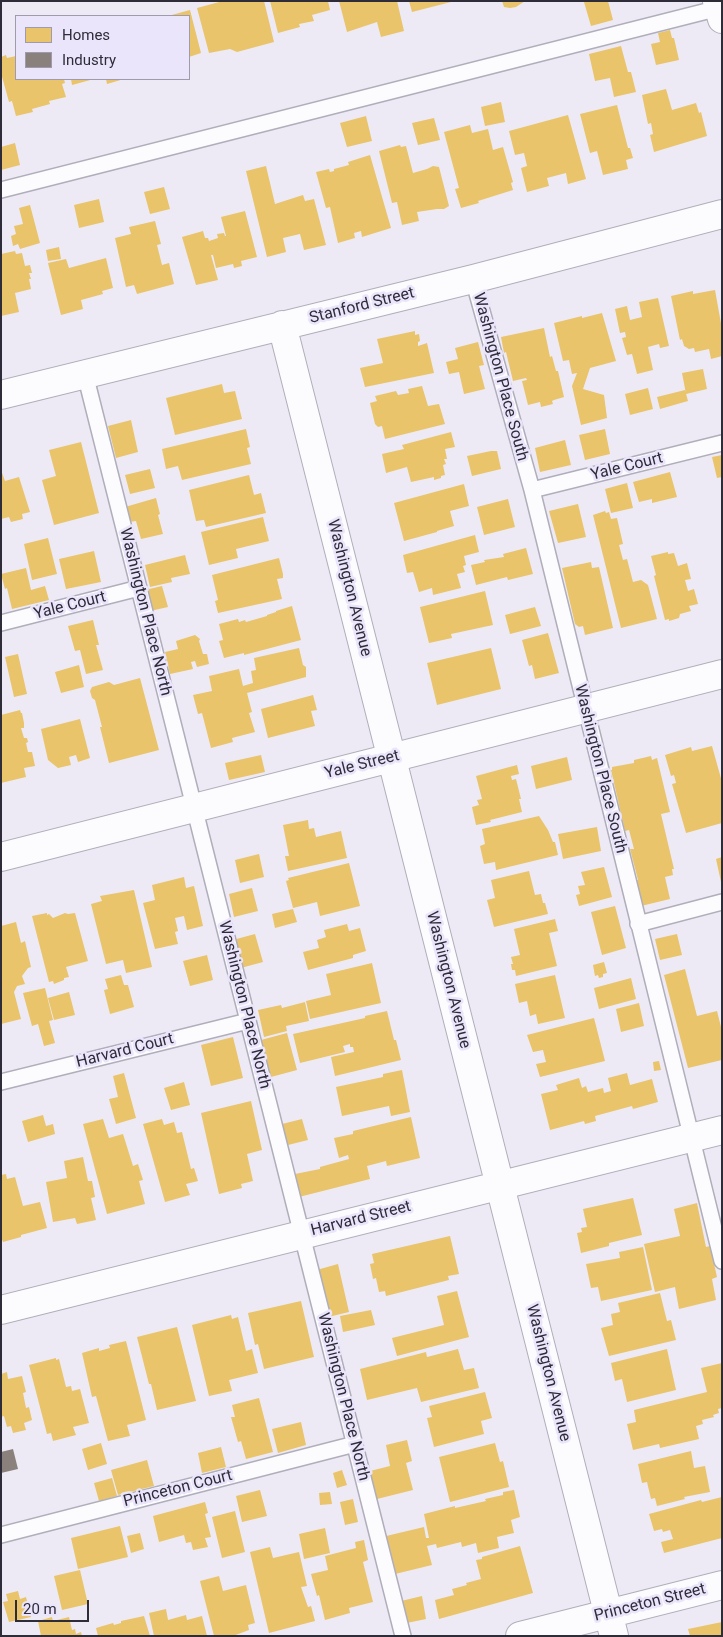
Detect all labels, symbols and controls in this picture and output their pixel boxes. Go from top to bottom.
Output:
legend [15,15,190,80]
text: Homes [62,26,110,44]
text: Industry [62,51,116,69]
street label: Stanford Street [308,284,416,328]
street label: Washington Place South [468,291,532,463]
street label: Yale Court [589,449,665,485]
street label: Washington Avenue [323,517,375,659]
street label: Washington Place North [115,526,175,698]
street label: Yale Court [32,588,108,624]
street label: Washington Place South [570,683,630,855]
street label: Yale Street [323,746,401,784]
street label: Washington Avenue [422,909,474,1051]
street label: Washington Place North [214,919,274,1091]
street label: Harvard Court [74,1030,176,1072]
street label: Harvard Street [309,1197,413,1241]
street label: Washington Avenue [522,1302,574,1444]
street label: Washington Place North [313,1311,373,1483]
street label: Princeton Court [122,1466,234,1512]
street label: Princeton Street [592,1580,708,1626]
scale bar [18,1590,91,1622]
text: 20 m [23,1600,57,1618]

